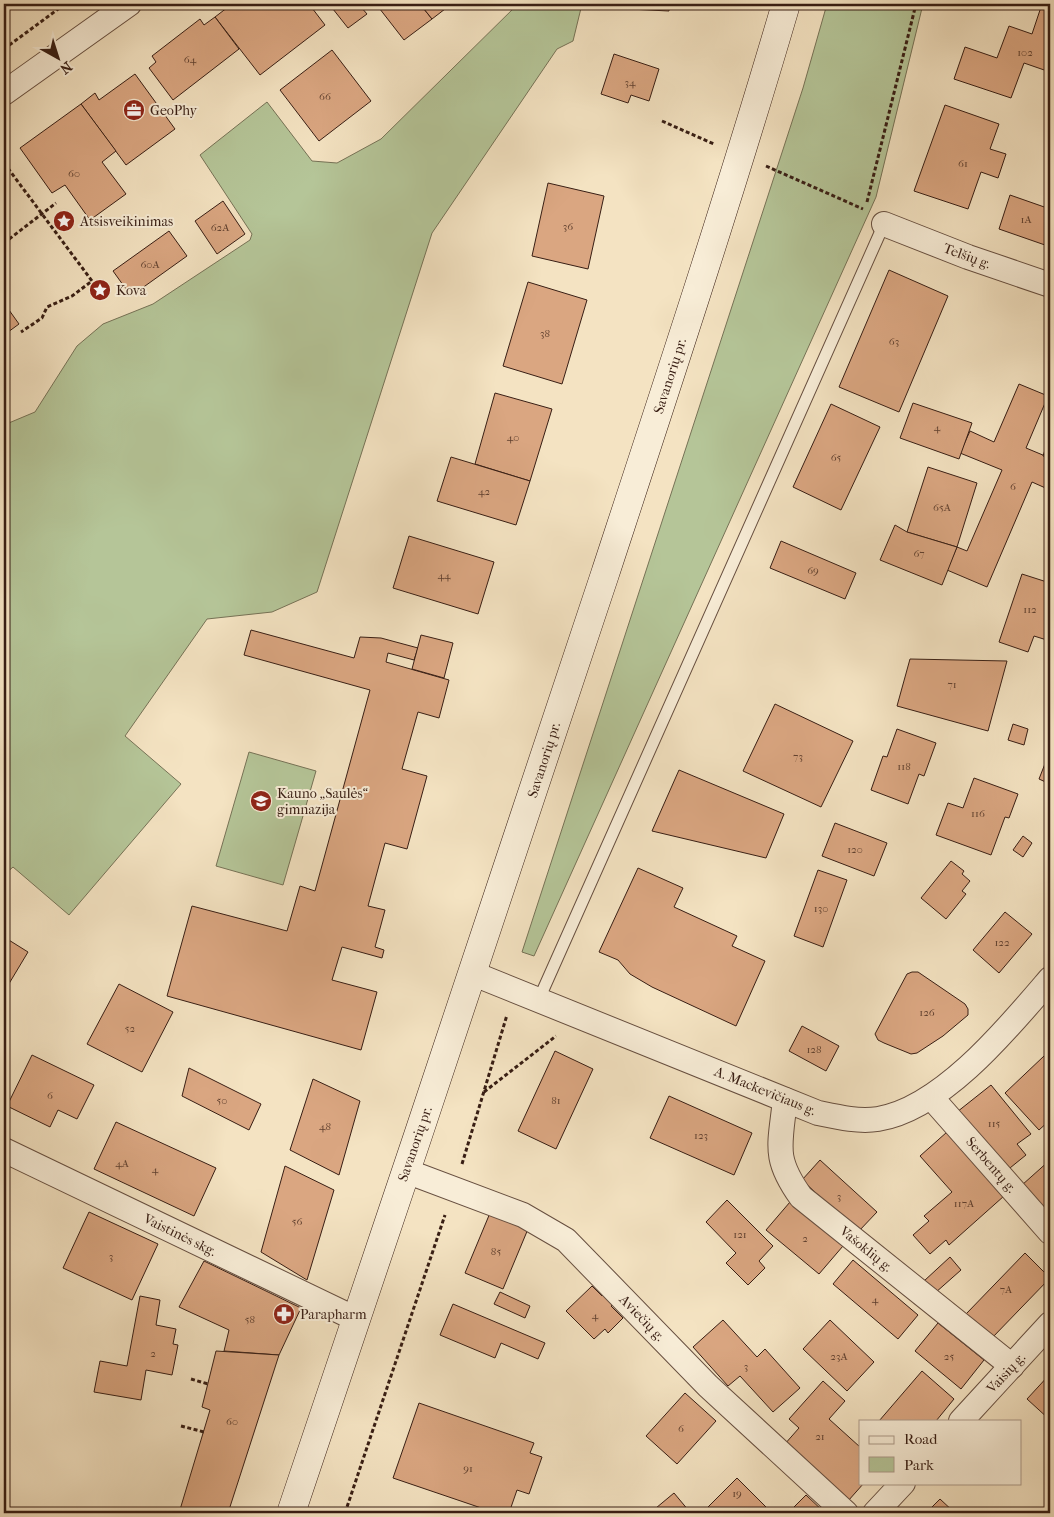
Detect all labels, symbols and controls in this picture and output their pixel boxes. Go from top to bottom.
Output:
north arrow [32,32,82,82]
house number: 102 [1017,46,1033,59]
house number: 64 [184,53,197,66]
text: N [56,58,75,78]
house number: 34 [624,76,636,89]
house number: 66 [319,90,331,103]
office icon: GeoPhy [122,98,146,122]
place label: GeoPhy [150,102,198,119]
house number: 61 [958,157,968,170]
house number: 60 [68,167,80,180]
place icon: Atsisveikinimas [52,209,76,233]
place label: Atsisveikinimas [79,213,173,230]
house number: 1A [1020,213,1032,226]
house number: 36 [563,220,573,233]
house number: 62A [211,221,230,234]
street label: Telšių g. [941,240,993,273]
house number: 60A [140,258,160,271]
place icon: Kova [88,278,112,302]
place label: Kova [116,282,147,299]
house number: 38 [540,327,550,340]
house number: 63 [889,335,899,348]
street label: Savanorių pr. [650,336,690,416]
house number: 4 [934,421,941,434]
house number: 40 [507,431,519,444]
house number: 65 [831,451,842,464]
house number: 6 [1010,480,1016,493]
house number: 42 [478,485,490,498]
house number: 65A [933,501,952,514]
house number: 67 [913,547,925,560]
house number: 69 [807,564,819,577]
house number: 44 [437,569,451,582]
house number: 112 [1023,603,1037,616]
house number: 71 [947,678,957,691]
street label: Savanorių pr. [524,720,564,800]
house number: 73 [793,750,803,763]
house number: 118 [897,760,911,773]
place label: Kauno „Saulės“ gimnazija [277,785,369,818]
school or university icon: Kauno „Saulės“ gimnazija [249,789,273,813]
house number: 116 [971,807,985,820]
house number: 120 [847,843,863,856]
house number: 130 [814,902,828,915]
house number: 122 [994,936,1010,949]
house number: 126 [919,1006,935,1019]
house number: 52 [125,1022,136,1035]
house number: 128 [806,1043,822,1056]
street label: A. Mackevičiaus g. [711,1062,819,1119]
house number: 6 [47,1089,53,1102]
house number: 50 [217,1094,227,1107]
house number: 81 [551,1094,561,1107]
street label: Savanorių pr. [394,1104,436,1184]
house number: 115 [988,1117,1001,1130]
house number: 48 [319,1120,331,1133]
house number: 123 [694,1129,708,1142]
street label: Serbentų g. [962,1134,1020,1197]
house number: 4A [115,1157,130,1170]
house number: 4 [152,1163,159,1176]
house number: 3 [837,1190,841,1203]
house number: 117A [954,1197,975,1210]
street label: Vaistinės skg. [140,1210,219,1260]
house number: 56 [292,1215,302,1228]
street label: Vašoklių g. [835,1222,896,1276]
house number: 121 [733,1228,747,1241]
house number: 2 [802,1232,808,1245]
house number: 85 [491,1245,501,1258]
house number: 3 [109,1250,113,1263]
house number: 7A [1000,1283,1013,1296]
street label: Aviečių g. [615,1290,668,1345]
house number: 4 [872,1293,879,1306]
pharmacy icon: Parapharm [272,1302,296,1326]
place label: Parapharm [300,1306,367,1323]
house number: 4 [592,1309,599,1322]
house number: 58 [245,1313,255,1326]
house number: 2 [150,1347,156,1360]
street label: Vaisių g. [982,1349,1029,1397]
house number: 23A [830,1350,849,1363]
house number: 25 [944,1350,954,1363]
house number: 3 [744,1360,748,1373]
house number: 60 [226,1415,238,1428]
legend [859,1420,1022,1484]
house number: 6 [678,1422,684,1435]
house number: 21 [815,1430,825,1443]
text: Road [904,1430,938,1448]
text: Park [904,1456,934,1474]
house number: 91 [463,1462,473,1475]
house number: 19 [732,1487,742,1500]

